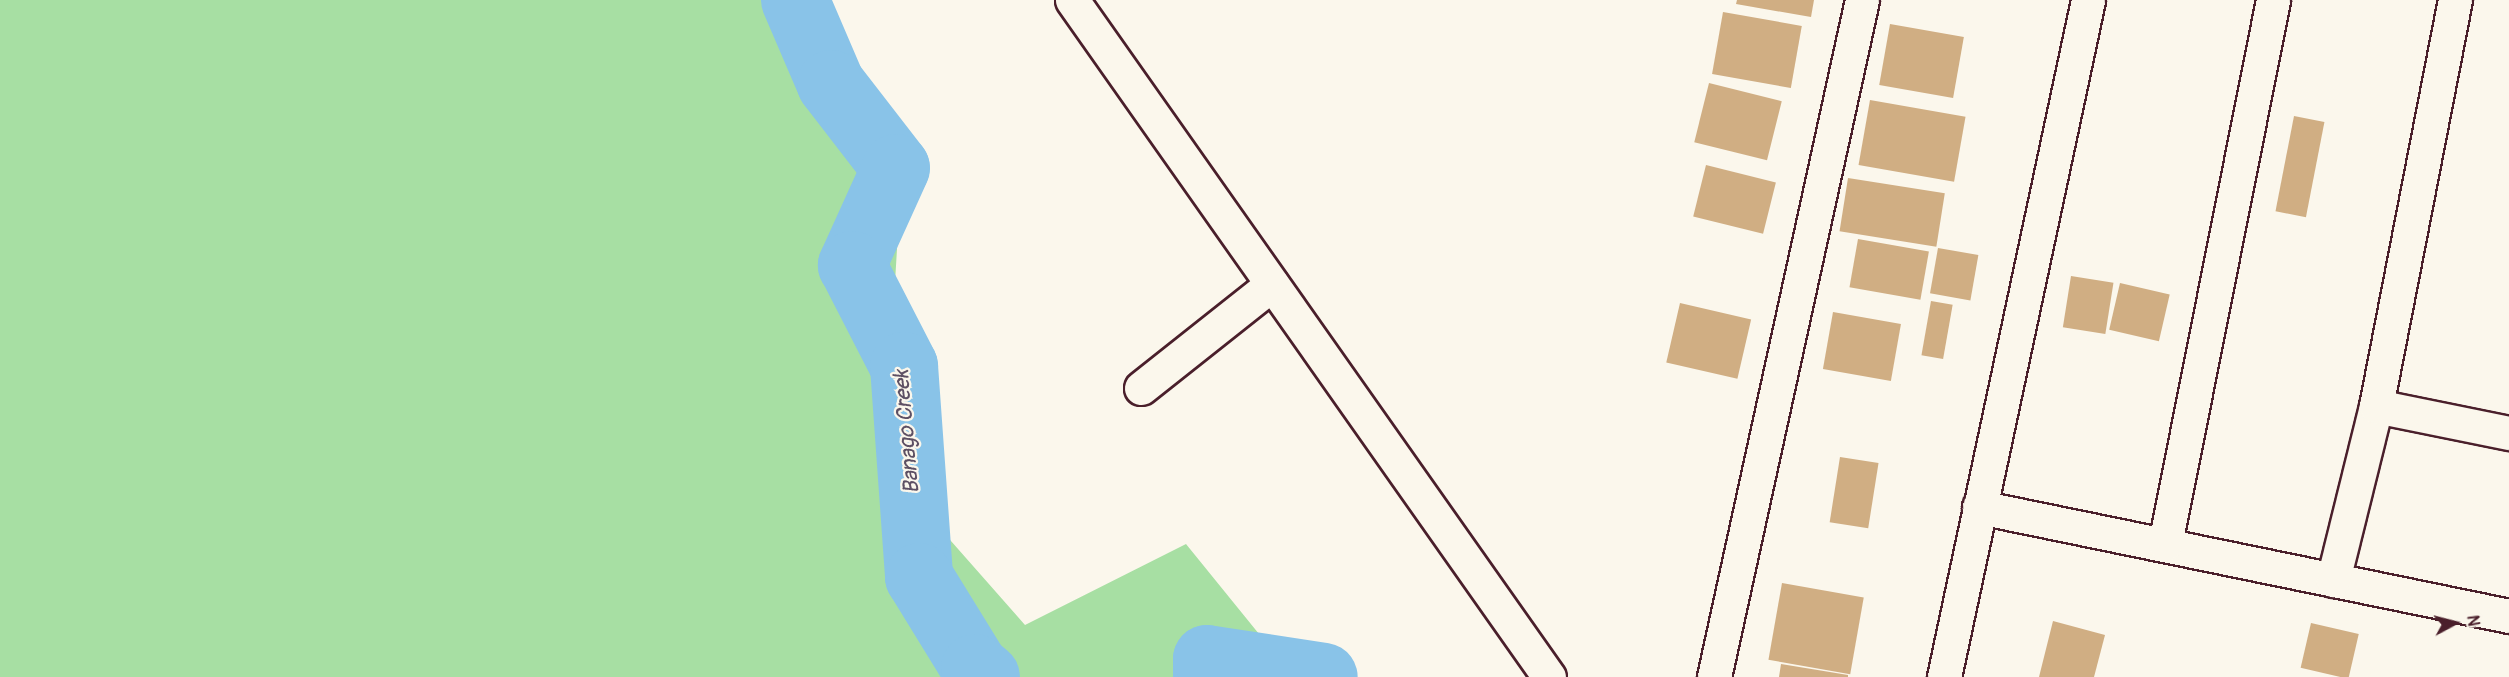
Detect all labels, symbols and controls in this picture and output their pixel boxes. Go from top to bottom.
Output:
water label: Banago Creek [888,369,926,495]
north arrow [2425,593,2485,653]
text: N [2462,614,2483,627]

